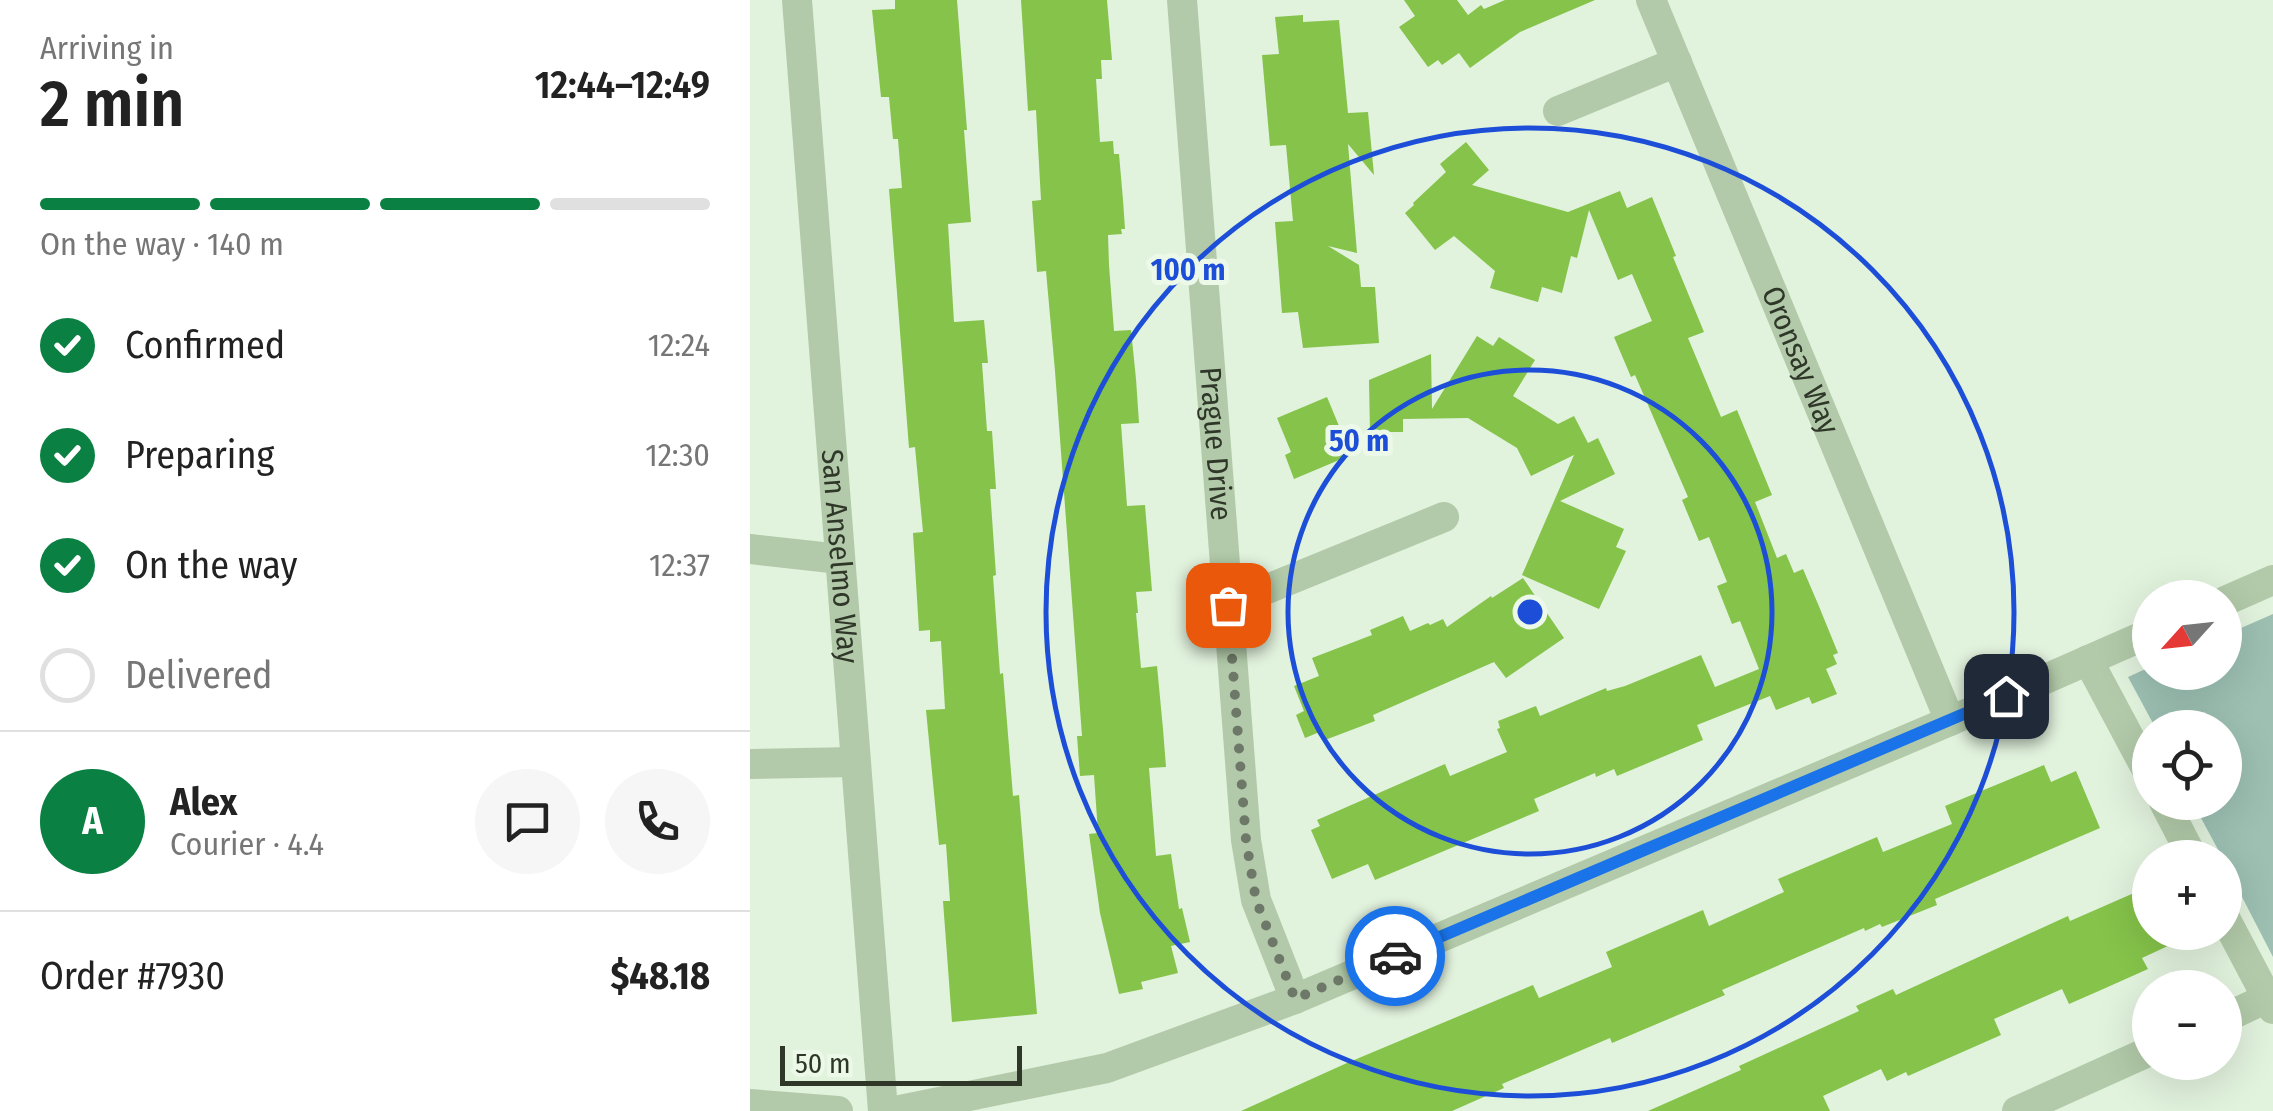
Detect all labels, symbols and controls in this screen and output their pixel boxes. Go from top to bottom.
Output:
text: Arriving in [40,29,174,67]
text: 12:44–12:49 [535,62,710,108]
text: 2 min [40,65,184,143]
text: On the way · 140 m [40,225,284,263]
text: 100 m [1151,252,1225,288]
street label: Oronsay Way [1754,281,1847,440]
icon: check [40,318,95,373]
text: Confirmed [125,322,285,368]
text: 12:24 [648,326,710,364]
street label: Prague Drive [1192,366,1240,522]
text: 50 m [1329,423,1389,459]
icon: check [40,428,95,483]
text: Preparing [125,432,274,478]
text: 12:30 [645,436,710,474]
street label: San Anselmo Way [814,448,866,665]
icon: check [40,538,95,593]
text: On the way [125,542,297,588]
text: 12:37 [649,546,710,584]
pin [1186,563,1271,648]
icon: bag [1201,578,1256,633]
north arrow [2132,580,2242,690]
map controls [2132,580,2242,1080]
centre of rings [1512,594,1548,630]
text: Delivered [125,652,272,698]
pin [1964,654,2049,739]
icon: home [1979,669,2034,724]
button: locate [2132,710,2242,820]
button: chat [475,769,580,874]
button: phone [605,769,710,874]
text: Alex [170,779,237,825]
text: A [82,798,103,844]
text: Courier · 4.4 [170,825,324,863]
button: + [2132,840,2242,950]
courier [1345,906,1445,1006]
icon: car [1368,929,1423,984]
text: Order #7930 [40,953,225,999]
text: $48.18 [610,953,710,999]
button: − [2132,970,2242,1080]
scale bar [780,1041,1022,1086]
text: 50 m [795,1047,851,1080]

